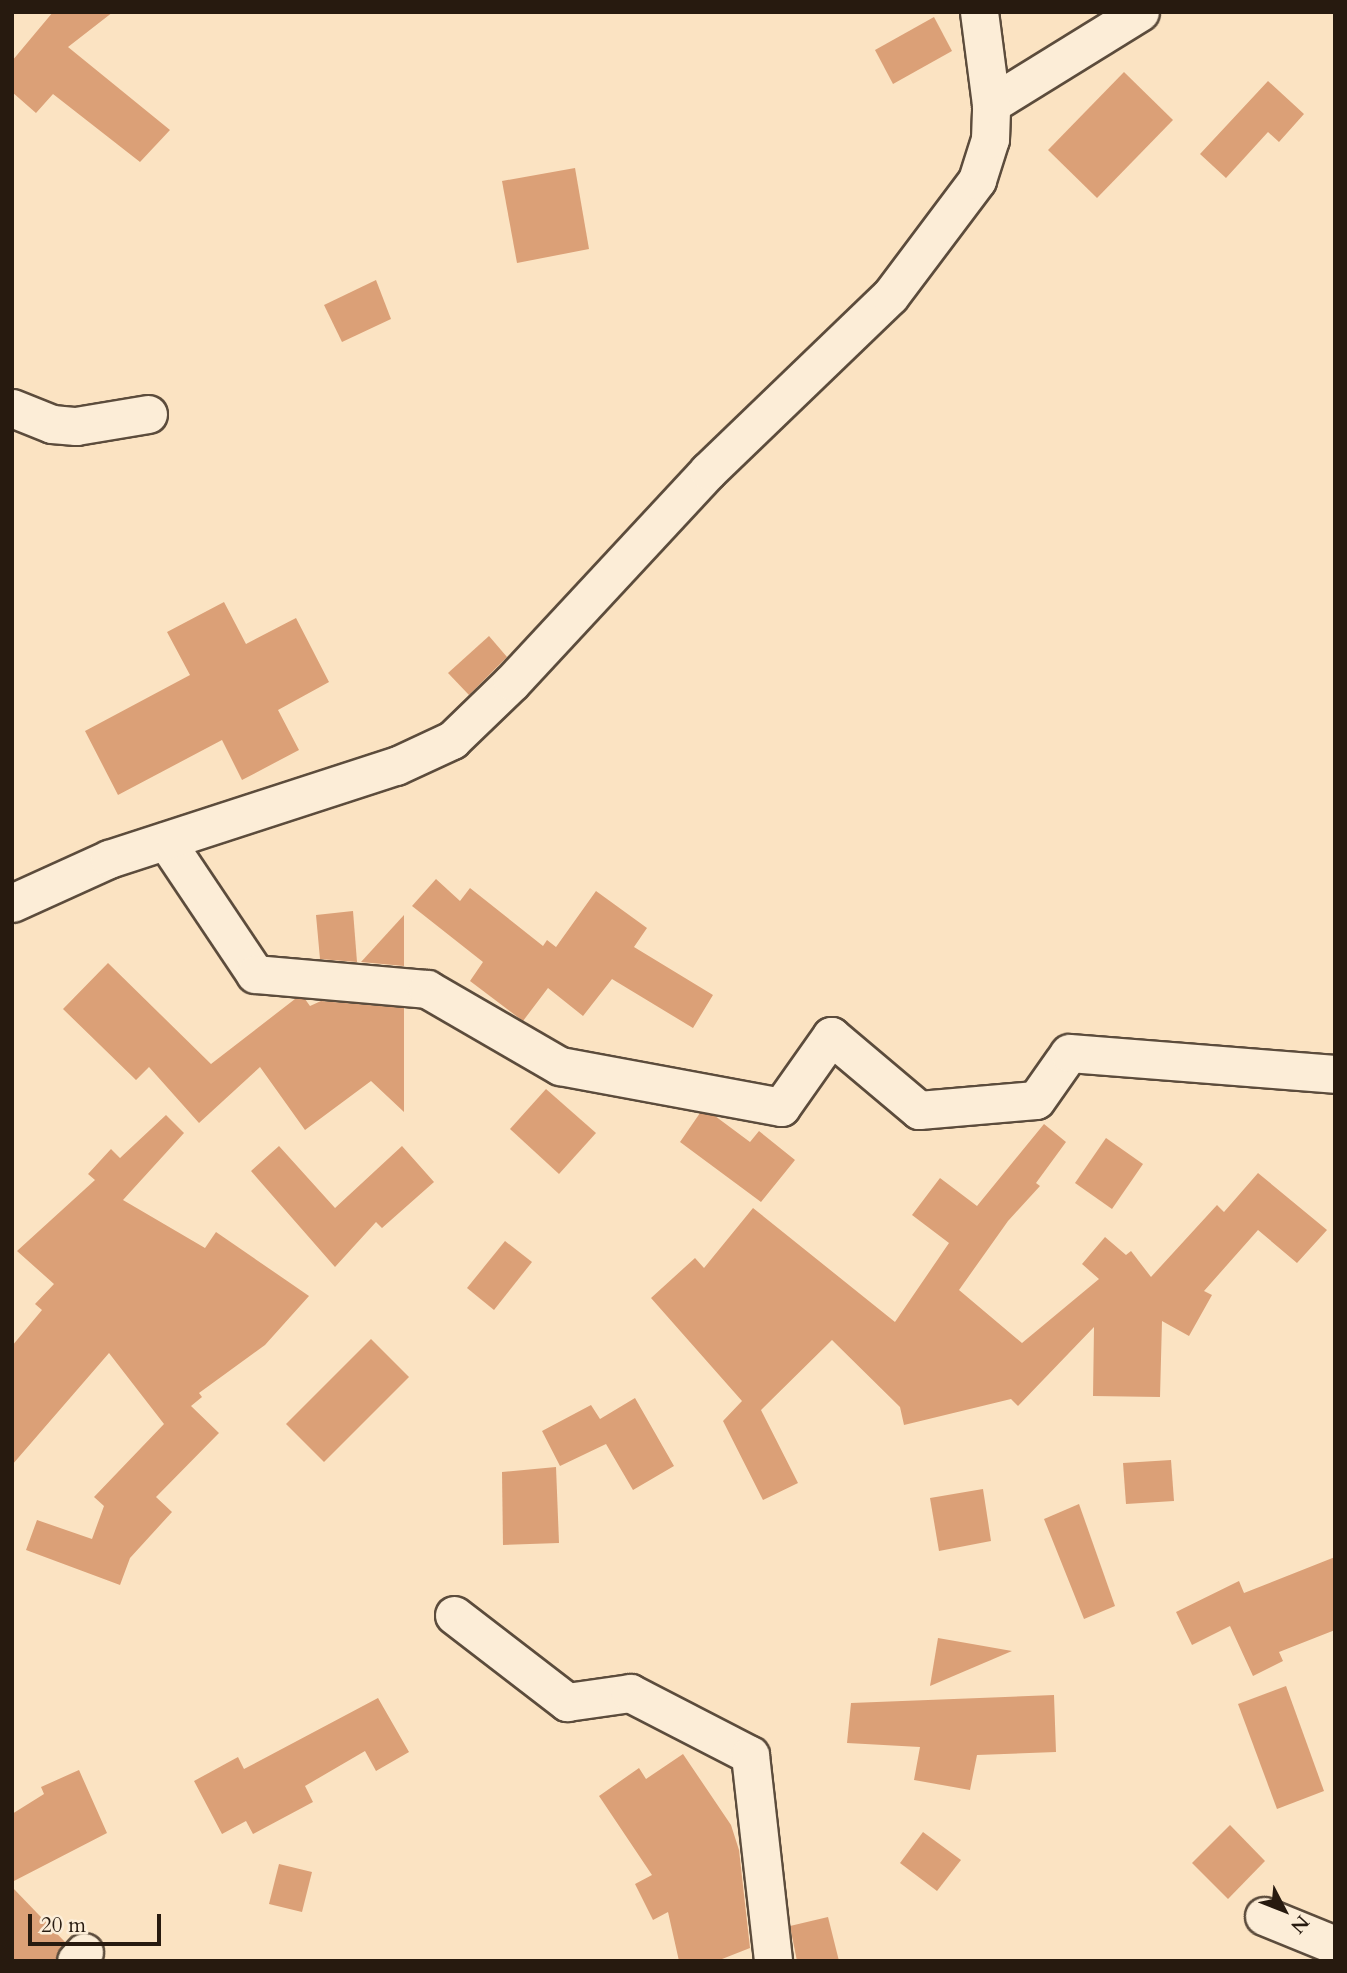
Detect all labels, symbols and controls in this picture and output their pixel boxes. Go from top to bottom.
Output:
north arrow [1249,1875,1319,1945]
scale bar [32,1899,164,1943]
text: N [1284,1909,1315,1939]
text: 20 m [41,1911,86,1940]

